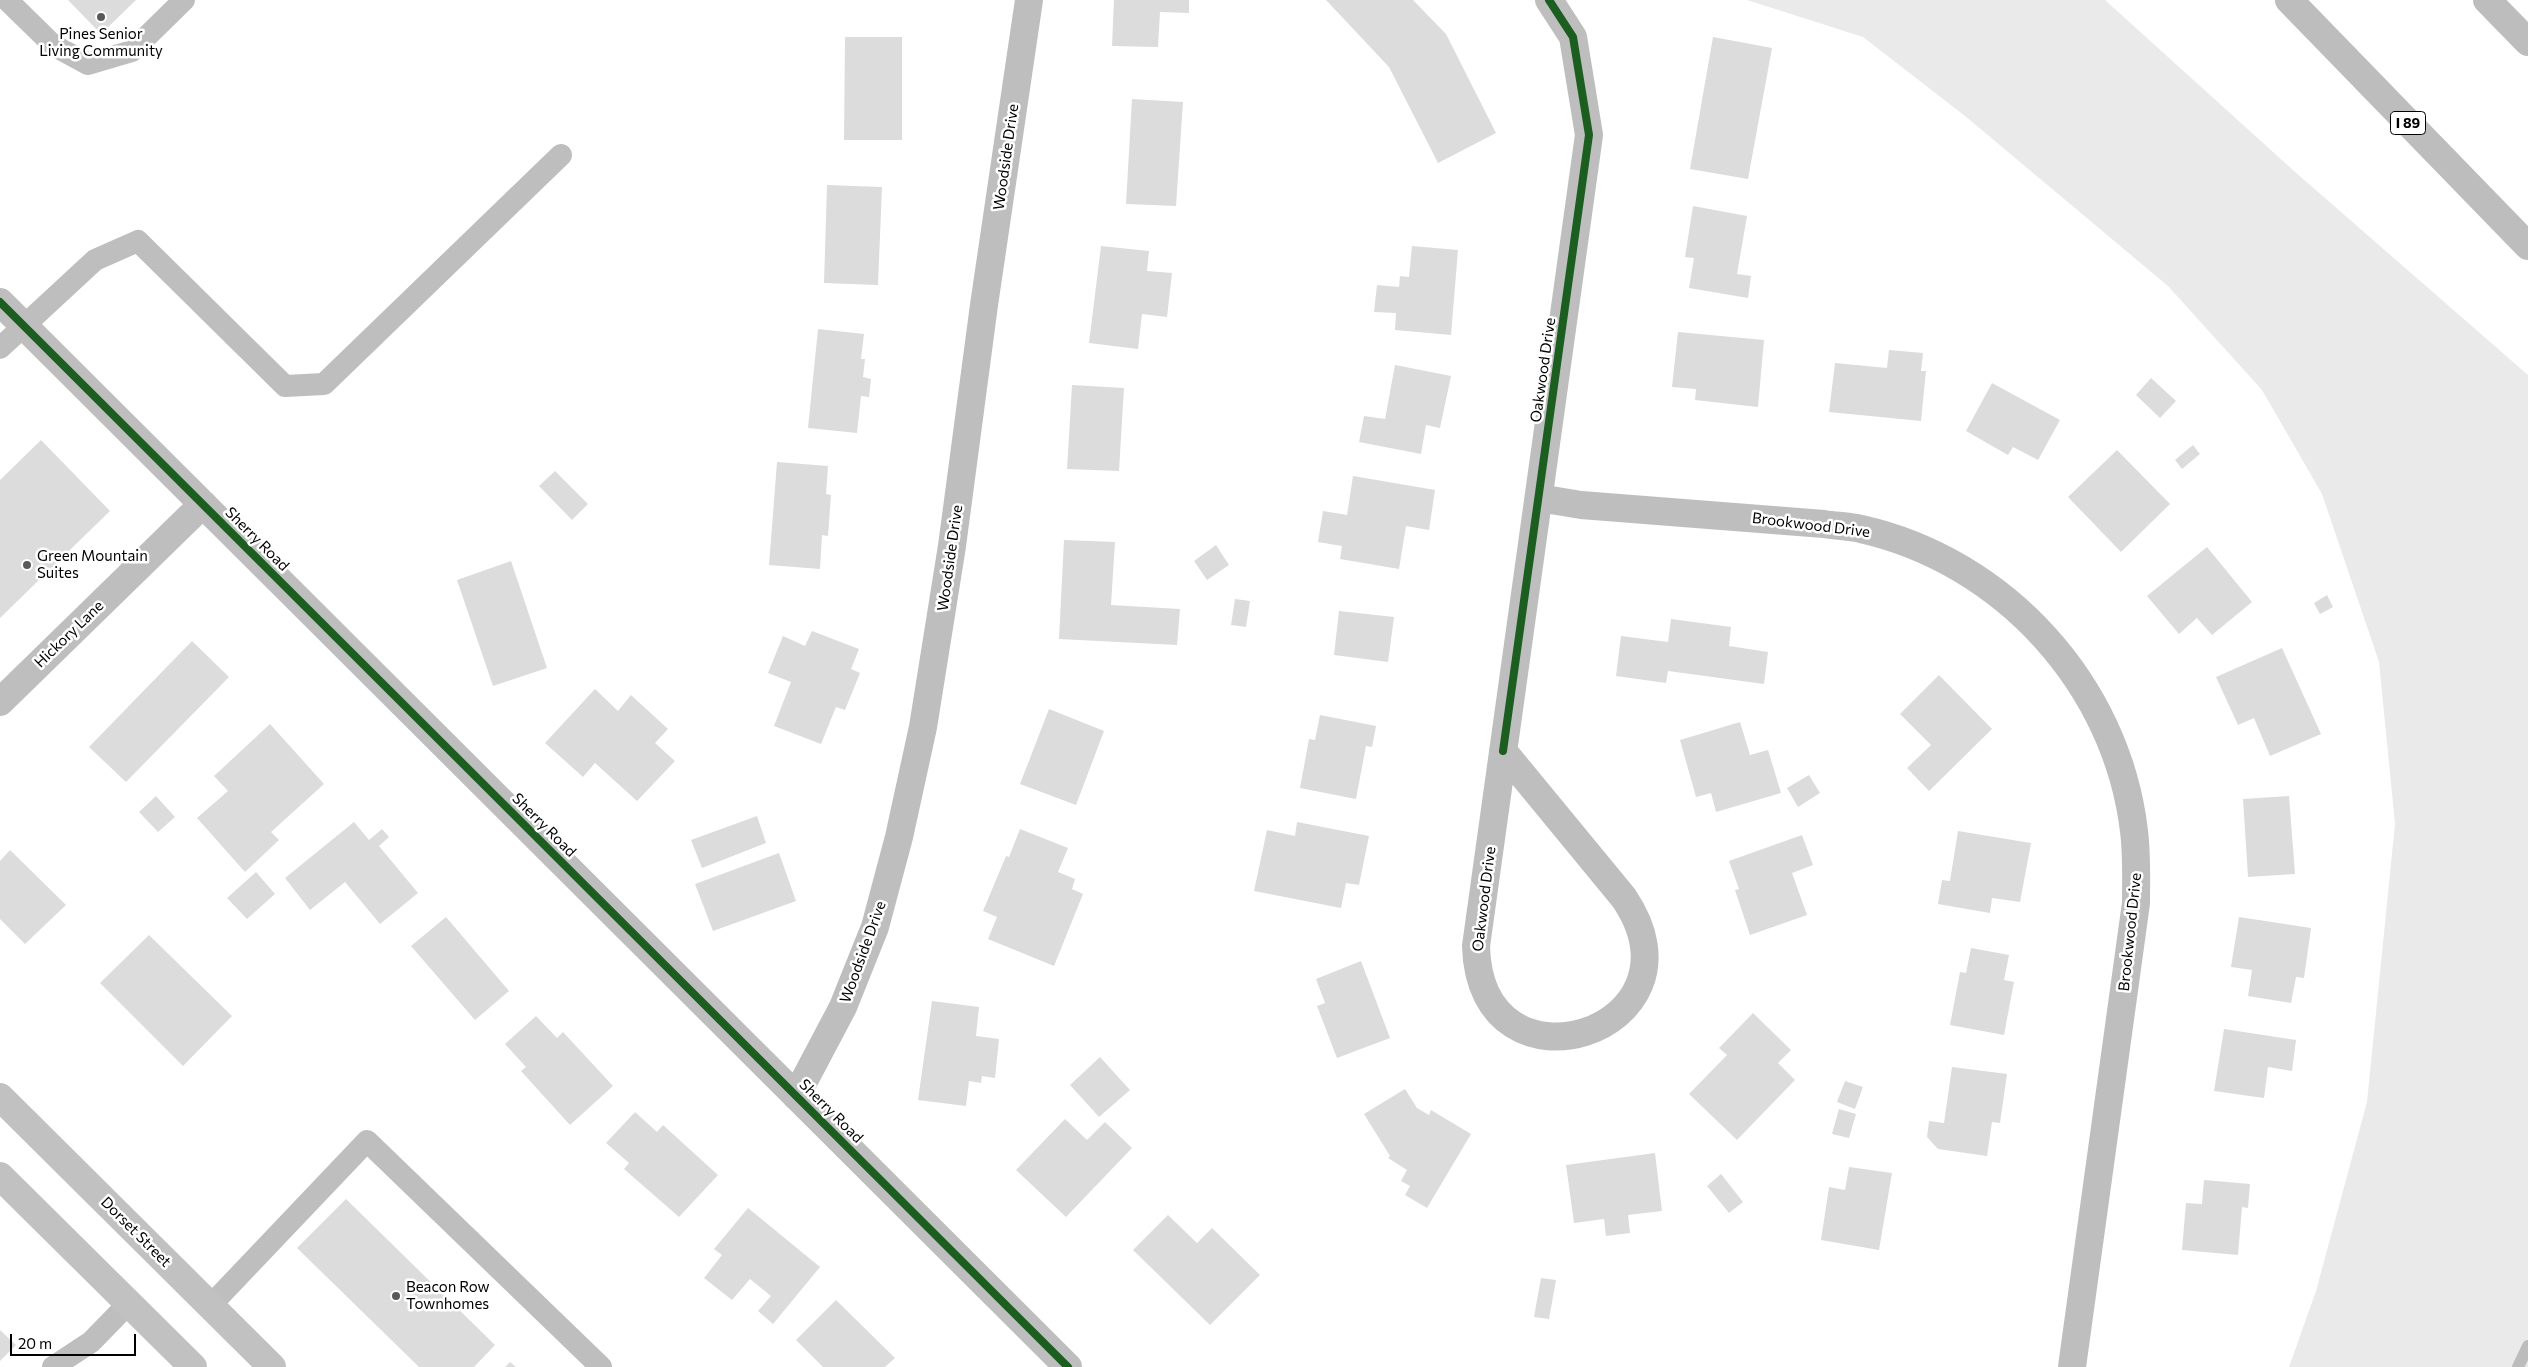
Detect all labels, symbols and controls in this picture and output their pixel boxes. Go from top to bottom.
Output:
marker: Pines Senior Living Community [95,11,107,23]
place label: Pines Senior Living Community [39,25,163,60]
street label: Woodside Drive [990,103,1022,211]
road number: I 89 [2390,112,2426,134]
street label: Oakwood Drive [1527,316,1559,424]
street label: Sherry Road [221,503,293,575]
street label: Woodside Drive [934,504,966,612]
street label: Brookwood Drive [1751,509,1871,541]
place label: Green Mountain Suites [37,547,148,582]
marker: Green Mountain Suites [21,559,33,571]
street label: Hickory Lane [31,597,107,671]
street label: Sherry Road [508,789,580,861]
street label: Oakwood Drive [1469,845,1499,953]
street label: Brookwood Drive [2115,872,2145,992]
street label: Woodside Drive [836,899,890,1005]
street label: Sherry Road [795,1075,867,1147]
street label: Dorset Street [97,1193,175,1271]
place label: Beacon Row Townhomes [406,1278,490,1313]
marker: Beacon Row Townhomes [390,1290,402,1302]
scale bar [12,1324,139,1356]
text: 20 m [18,1334,52,1352]

